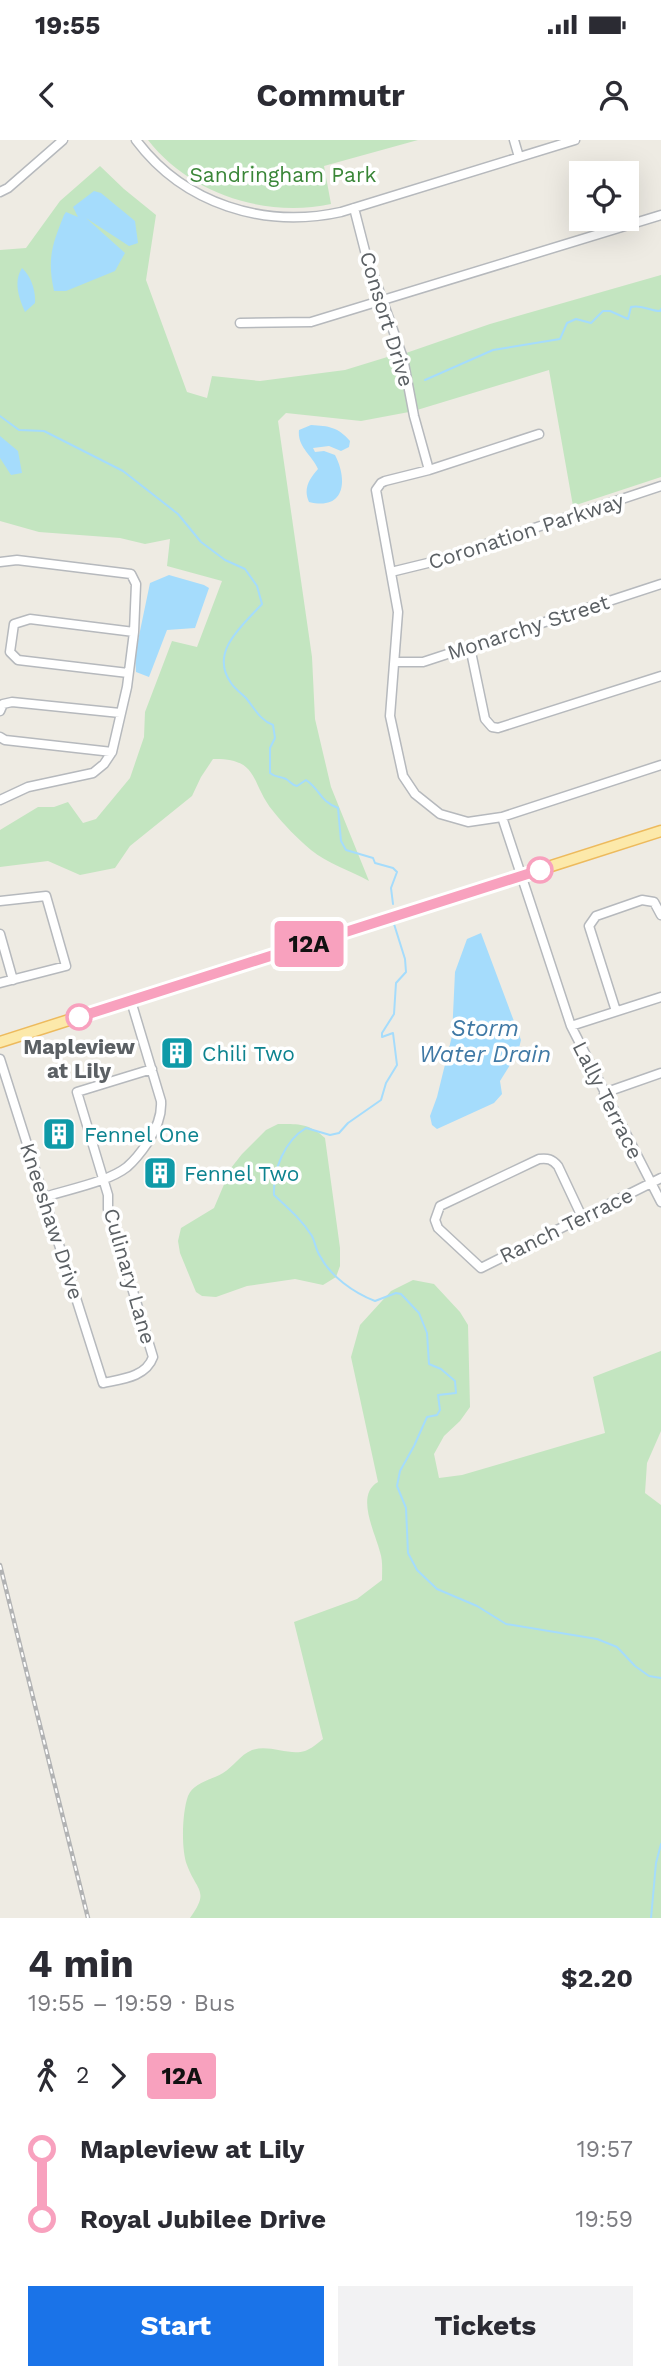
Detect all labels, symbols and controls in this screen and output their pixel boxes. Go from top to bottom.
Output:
text: 19:55 [35,10,100,40]
icon: back [28,76,66,114]
text: Commutr [256,76,405,114]
icon: person [595,76,633,114]
map controls [569,161,639,231]
button: locate [569,161,639,231]
park label: Sandringham Park [190,162,377,187]
street label: Consort Drive [355,249,419,389]
street label: Coronation Parkway [425,488,627,574]
street label: Monarchy Street [444,589,612,665]
unlabelled marker [527,857,553,883]
line badge: 12A [269,921,349,967]
text: 12A [289,930,329,958]
marker: Mapleview at Lily [66,1004,92,1030]
water label: Storm Water Drain [419,1015,551,1068]
place label: Mapleview at Lily [23,1034,135,1083]
building icon: Chili Two [158,1034,196,1072]
street label: Lally Terrace [568,1037,648,1163]
place label: Chili Two [202,1041,295,1066]
building icon: Fennel One [40,1115,78,1153]
place label: Fennel One [84,1122,199,1147]
street label: Kneeshaw Drive [15,1140,89,1302]
building icon: Fennel Two [141,1154,179,1192]
place label: Fennel Two [184,1161,299,1186]
street label: Ranch Terrace [495,1182,637,1268]
street label: Culinary Lane [99,1205,161,1347]
text: 4 min [28,1942,134,1986]
text: $2.20 [561,1963,633,1993]
text: 19:55 – 19:59 · Bus [28,1990,235,2017]
icon: walk [28,2057,66,2095]
icon: forward [99,2057,137,2095]
text: 2 [76,2062,89,2089]
text: 12A [161,2062,202,2090]
text: Mapleview at Lily [80,2134,304,2164]
text: 19:57 [577,2136,633,2163]
text: Royal Jubilee Drive [80,2204,326,2234]
text: 19:59 [575,2206,633,2233]
button: Start [28,2286,324,2366]
button: Tickets [338,2286,633,2366]

